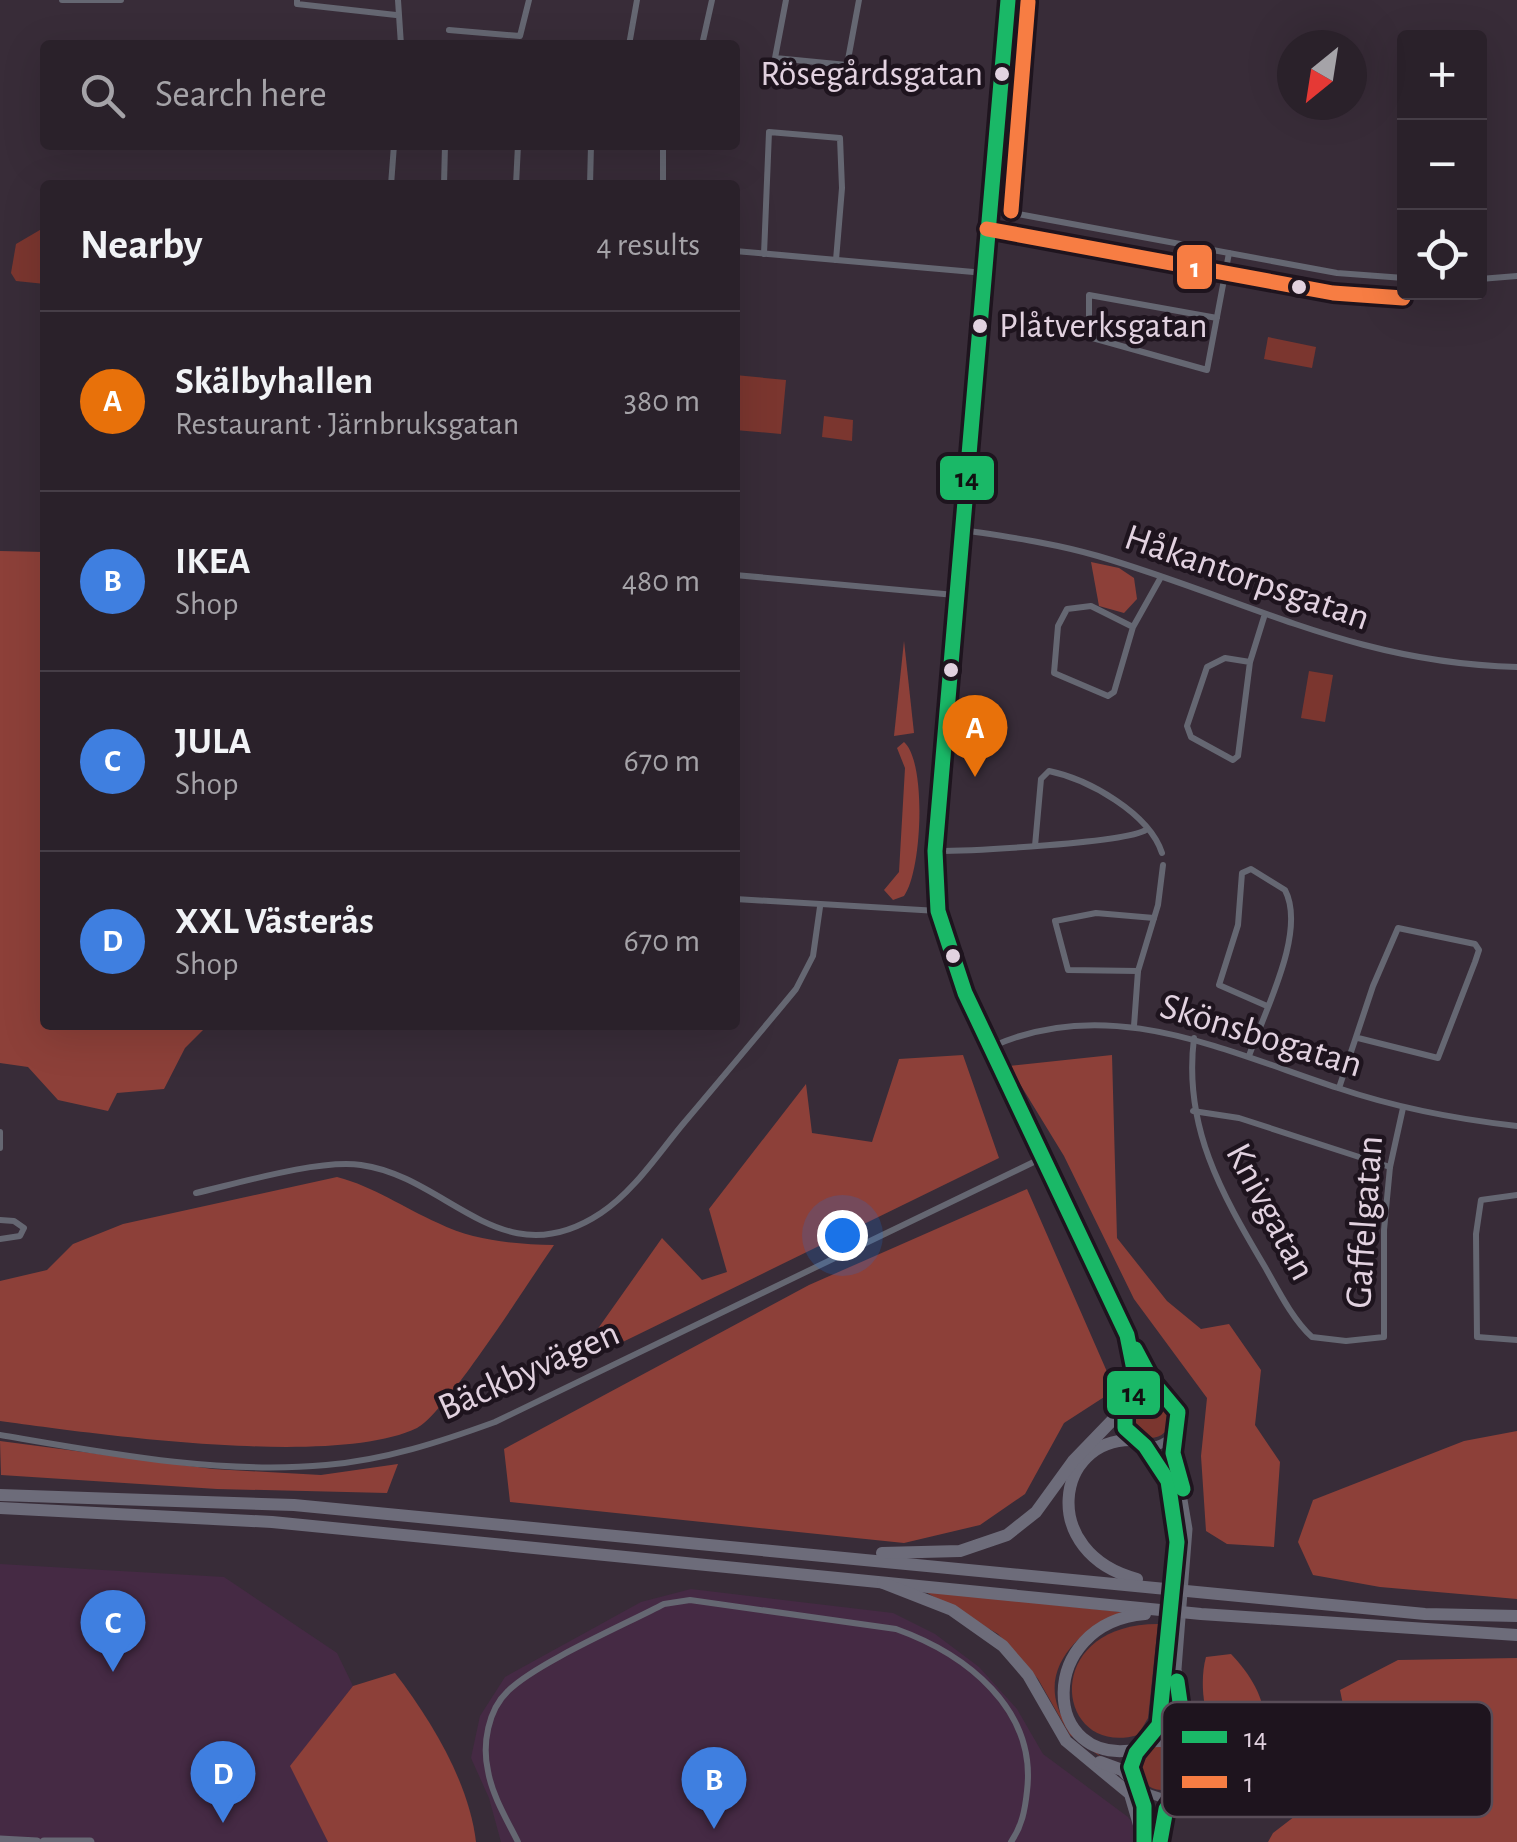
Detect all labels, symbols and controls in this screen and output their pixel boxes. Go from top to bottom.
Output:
north arrow [1277,30,1367,120]
map controls [1397,30,1487,300]
button: + [1397,30,1487,120]
search box [40,40,740,150]
place label: Rösegårdsgatan [760,56,983,92]
marker: Rösegårdsgatan [992,64,1012,84]
icon: search [75,68,130,123]
text: Search here [155,76,327,114]
button: − [1397,120,1487,210]
button: locate [1397,210,1487,300]
text: Nearby [80,224,203,266]
text: 4 results [596,229,700,261]
line badge: 1 [1175,243,1214,291]
text: 1 [1190,255,1200,283]
unlabelled marker [1289,277,1309,297]
place label: Plåtverksgatan [999,308,1207,344]
marker: Plåtverksgatan [970,316,990,336]
text: Skälbyhallen [175,363,373,401]
text: A [103,385,122,417]
text: 380 m [624,385,700,417]
text: Restaurant · Järnbruksgatan [175,408,519,440]
line badge: 14 [938,454,996,502]
text: 14 [955,465,979,493]
street label: Håkantorpsgatan [1120,518,1374,638]
text: IKEA [175,543,251,581]
text: B [103,565,122,597]
text: 480 m [622,565,700,597]
text: Shop [175,588,238,620]
unlabelled marker [941,660,961,680]
pin: A [942,694,1008,777]
text: JULA [175,723,251,761]
text: C [104,745,121,777]
text: 670 m [624,745,700,777]
text: Shop [175,768,238,800]
text: XXL Västerås [175,903,374,941]
text: D [102,925,123,957]
text: 670 m [624,925,700,957]
unlabelled marker [943,946,963,966]
text: Shop [175,948,238,980]
street label: Skönsbogatan [1156,987,1366,1085]
street label: Gaffelgatan [1340,1134,1390,1310]
street label: Knivgatan [1218,1137,1322,1287]
your location [817,1210,868,1261]
street label: Bäckbyvägen [433,1314,625,1428]
line badge: 14 [1105,1369,1162,1417]
text: 14 [1122,1380,1146,1408]
pin: C [80,1590,146,1672]
legend [1162,1702,1492,1817]
text: 14 [1244,1725,1267,1753]
pin: D [190,1740,256,1823]
pin: B [682,1746,746,1829]
text: 1 [1244,1770,1254,1798]

